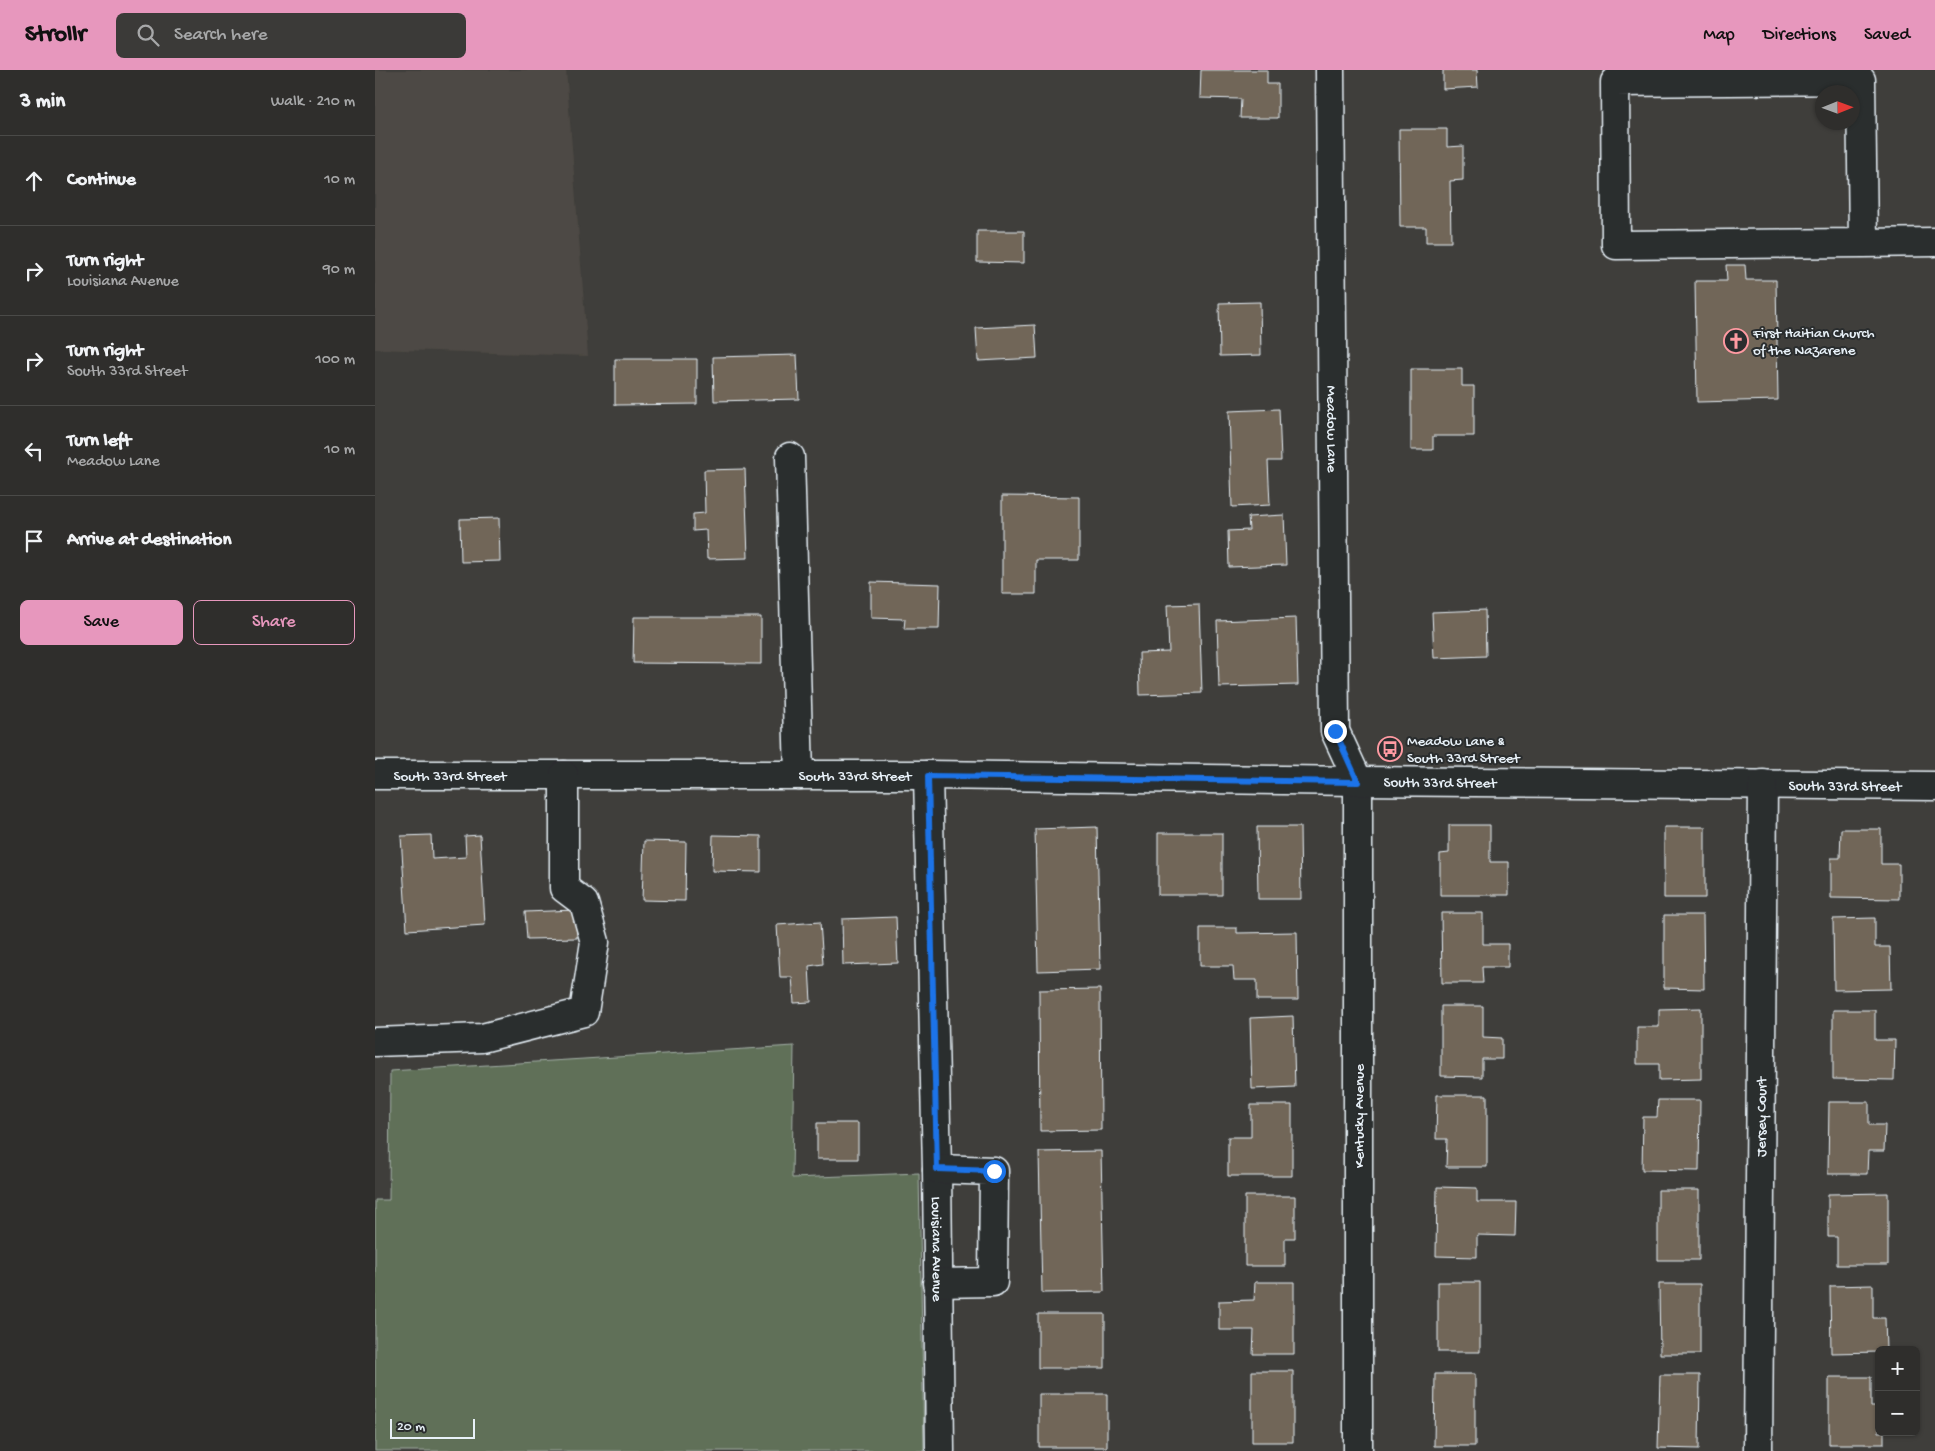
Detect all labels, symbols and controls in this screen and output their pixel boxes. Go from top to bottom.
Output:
search box [116,13,466,58]
text: Strollr [25,21,86,50]
icon: search [134,21,162,49]
text: Search here [174,24,268,47]
text: Map [1703,25,1735,46]
text: Directions [1763,25,1836,46]
text: Saved [1864,25,1910,46]
north arrow [1815,85,1860,130]
text: 3 min [20,90,65,115]
text: Walk · 210 m [271,93,355,112]
icon: ahead [20,167,48,195]
text: Continue [67,169,136,192]
text: 10 m [324,171,355,190]
text: Turn right [67,250,143,273]
icon: right [20,257,48,285]
text: 90 m [323,261,355,280]
text: Louisiana Avenue [67,273,179,292]
place label: First Haitian Church of the Nazarene [1752,325,1875,360]
church icon: First Haitian Church of the Nazarene [1723,328,1749,354]
text: Turn right [67,340,143,363]
icon: right [20,347,48,375]
text: 100 m [315,351,355,370]
text: South 33rd Street [67,363,187,382]
street label: Meadow Lane [1321,385,1340,473]
text: Turn left [67,430,131,453]
icon: left [20,437,48,465]
text: 10 m [324,441,355,460]
text: Meadow Lane [67,453,160,472]
icon: arrive [20,527,48,555]
text: Arrive at destination [67,529,231,552]
button: Save [20,600,183,645]
button: Share [193,600,355,645]
route end [1324,720,1347,743]
place label: Meadow Lane & South 33rd Street [1407,733,1522,768]
bus stop icon: Meadow Lane & South 33rd Street [1377,736,1403,762]
street label: South 33rd Street [394,768,508,786]
street label: South 33rd Street [799,768,913,786]
street label: South 33rd Street [1383,774,1498,793]
street label: South 33rd Street [1788,778,1903,797]
street label: Kentucky Avenue [1351,1064,1369,1168]
street label: Jersey Court [1753,1075,1772,1157]
route start [983,1160,1006,1183]
street label: Louisiana Avenue [926,1196,945,1302]
map controls [1875,1346,1920,1436]
button: + [1875,1346,1920,1391]
button: − [1875,1391,1920,1436]
scale bar [390,1416,475,1439]
text: 20 m [397,1419,425,1436]

